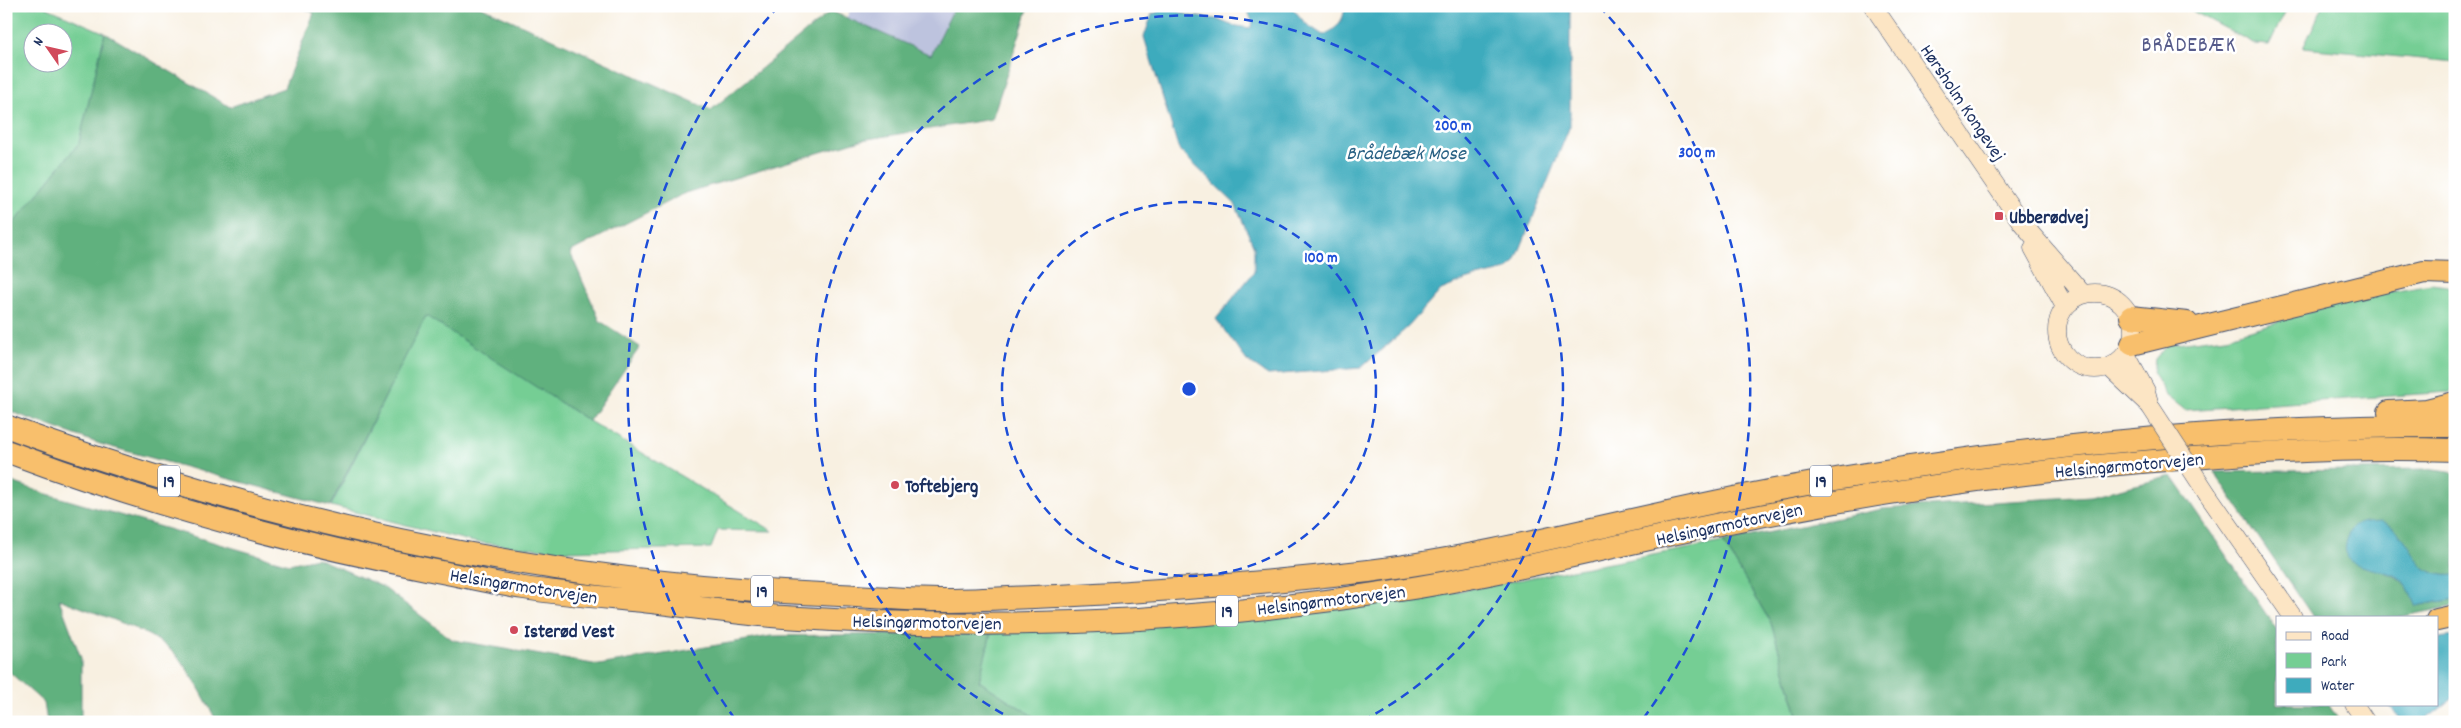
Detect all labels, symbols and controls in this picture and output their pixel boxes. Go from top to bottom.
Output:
north arrow [22,22,72,72]
district label: BRÅDEBÆK [2141,32,2237,62]
text: N [29,33,49,50]
street label: Hørsholm Kongevej [1912,40,2010,168]
text: 200 m [1435,116,1471,138]
water label: Brådebæk Mose [1346,141,1467,169]
text: 300 m [1679,143,1715,165]
place label: Ubberødvej [2009,206,2089,233]
marker: Ubberødvej [1993,210,2005,222]
text: 100 m [1304,248,1338,270]
centre of rings [1180,380,1198,398]
street label: Helsingørmotorvejen [2054,448,2205,487]
road number: 19 [158,466,180,496]
road number: 19 [1810,466,1832,496]
place label: Toftebjerg [905,475,978,502]
marker: Toftebjerg [889,479,901,491]
street label: Helsingørmotorvejen [1654,498,1805,555]
street label: Helsingørmotorvejen [448,563,599,613]
road number: 19 [751,576,773,606]
street label: Helsingørmotorvejen [1256,580,1407,625]
road number: 19 [1216,596,1238,626]
street label: Helsingørmotorvejen [852,610,1002,639]
legend [2276,616,2438,706]
place label: Isterød Vest [524,620,615,647]
marker: Isterød Vest [508,624,520,636]
text: Road [2321,626,2349,648]
text: Park [2321,652,2347,674]
text: Water [2321,676,2355,698]

